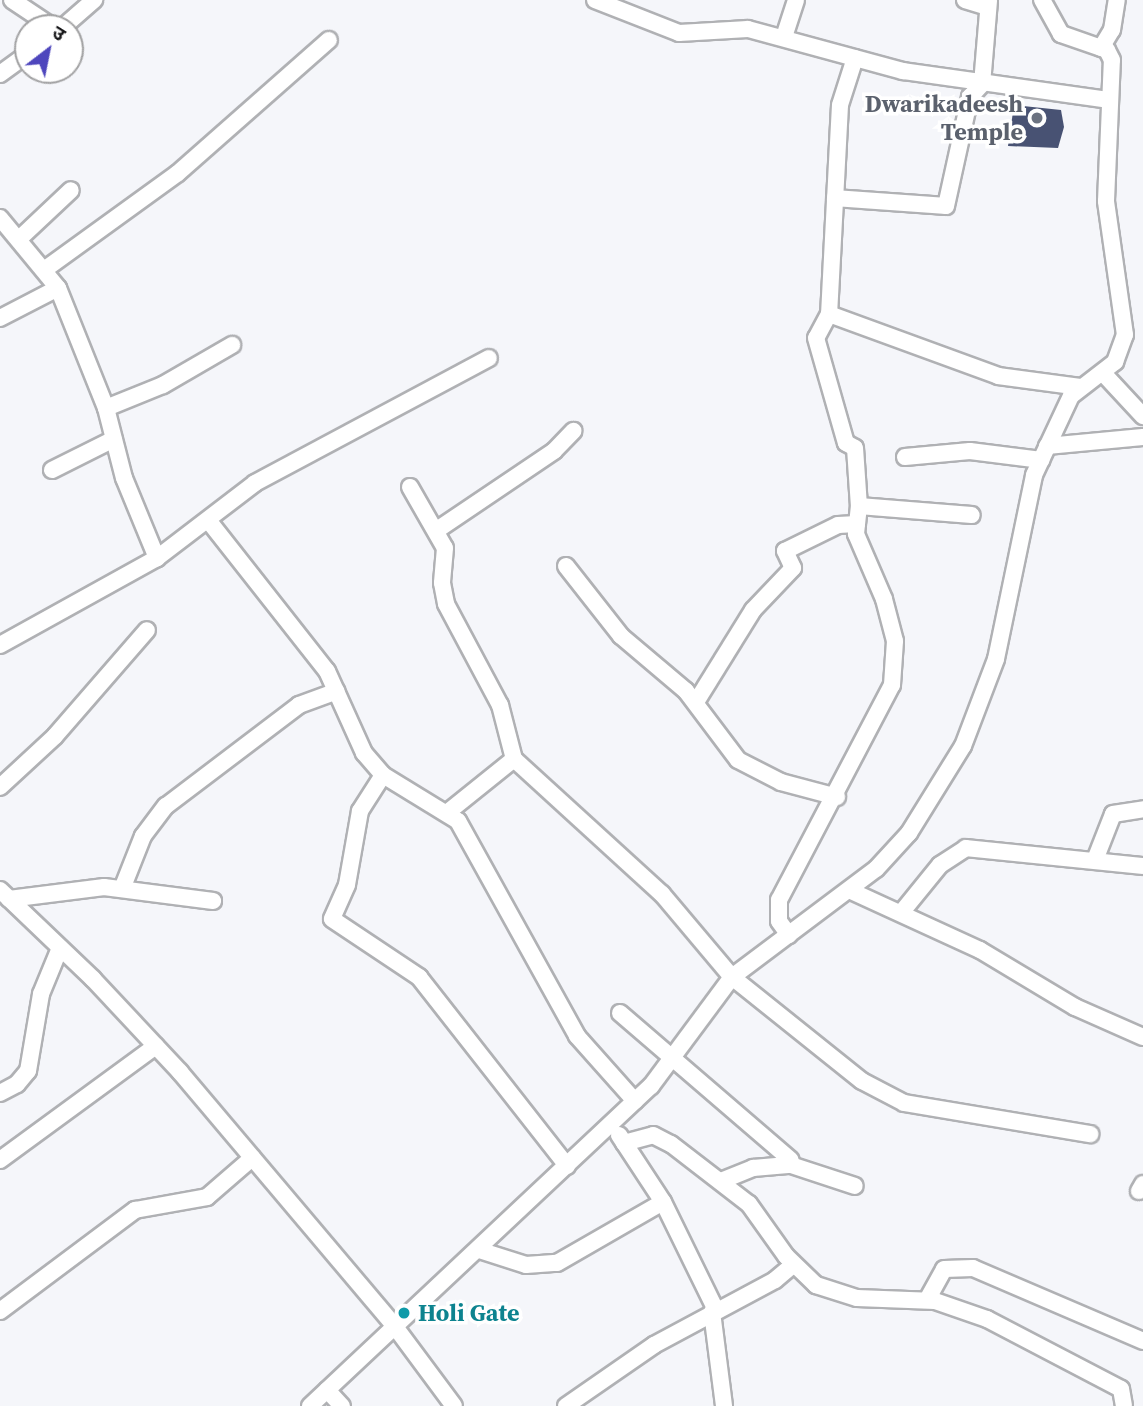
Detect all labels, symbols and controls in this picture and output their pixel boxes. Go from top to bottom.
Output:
north arrow [14,14,84,84]
text: उ [47,19,71,47]
place label: Dwarikadeesh Temple [865,90,1023,146]
marker: Dwarikadeesh Temple [1029,110,1045,126]
place label: Holi Gate [418,1299,519,1327]
marker: Holi Gate [396,1305,412,1321]

